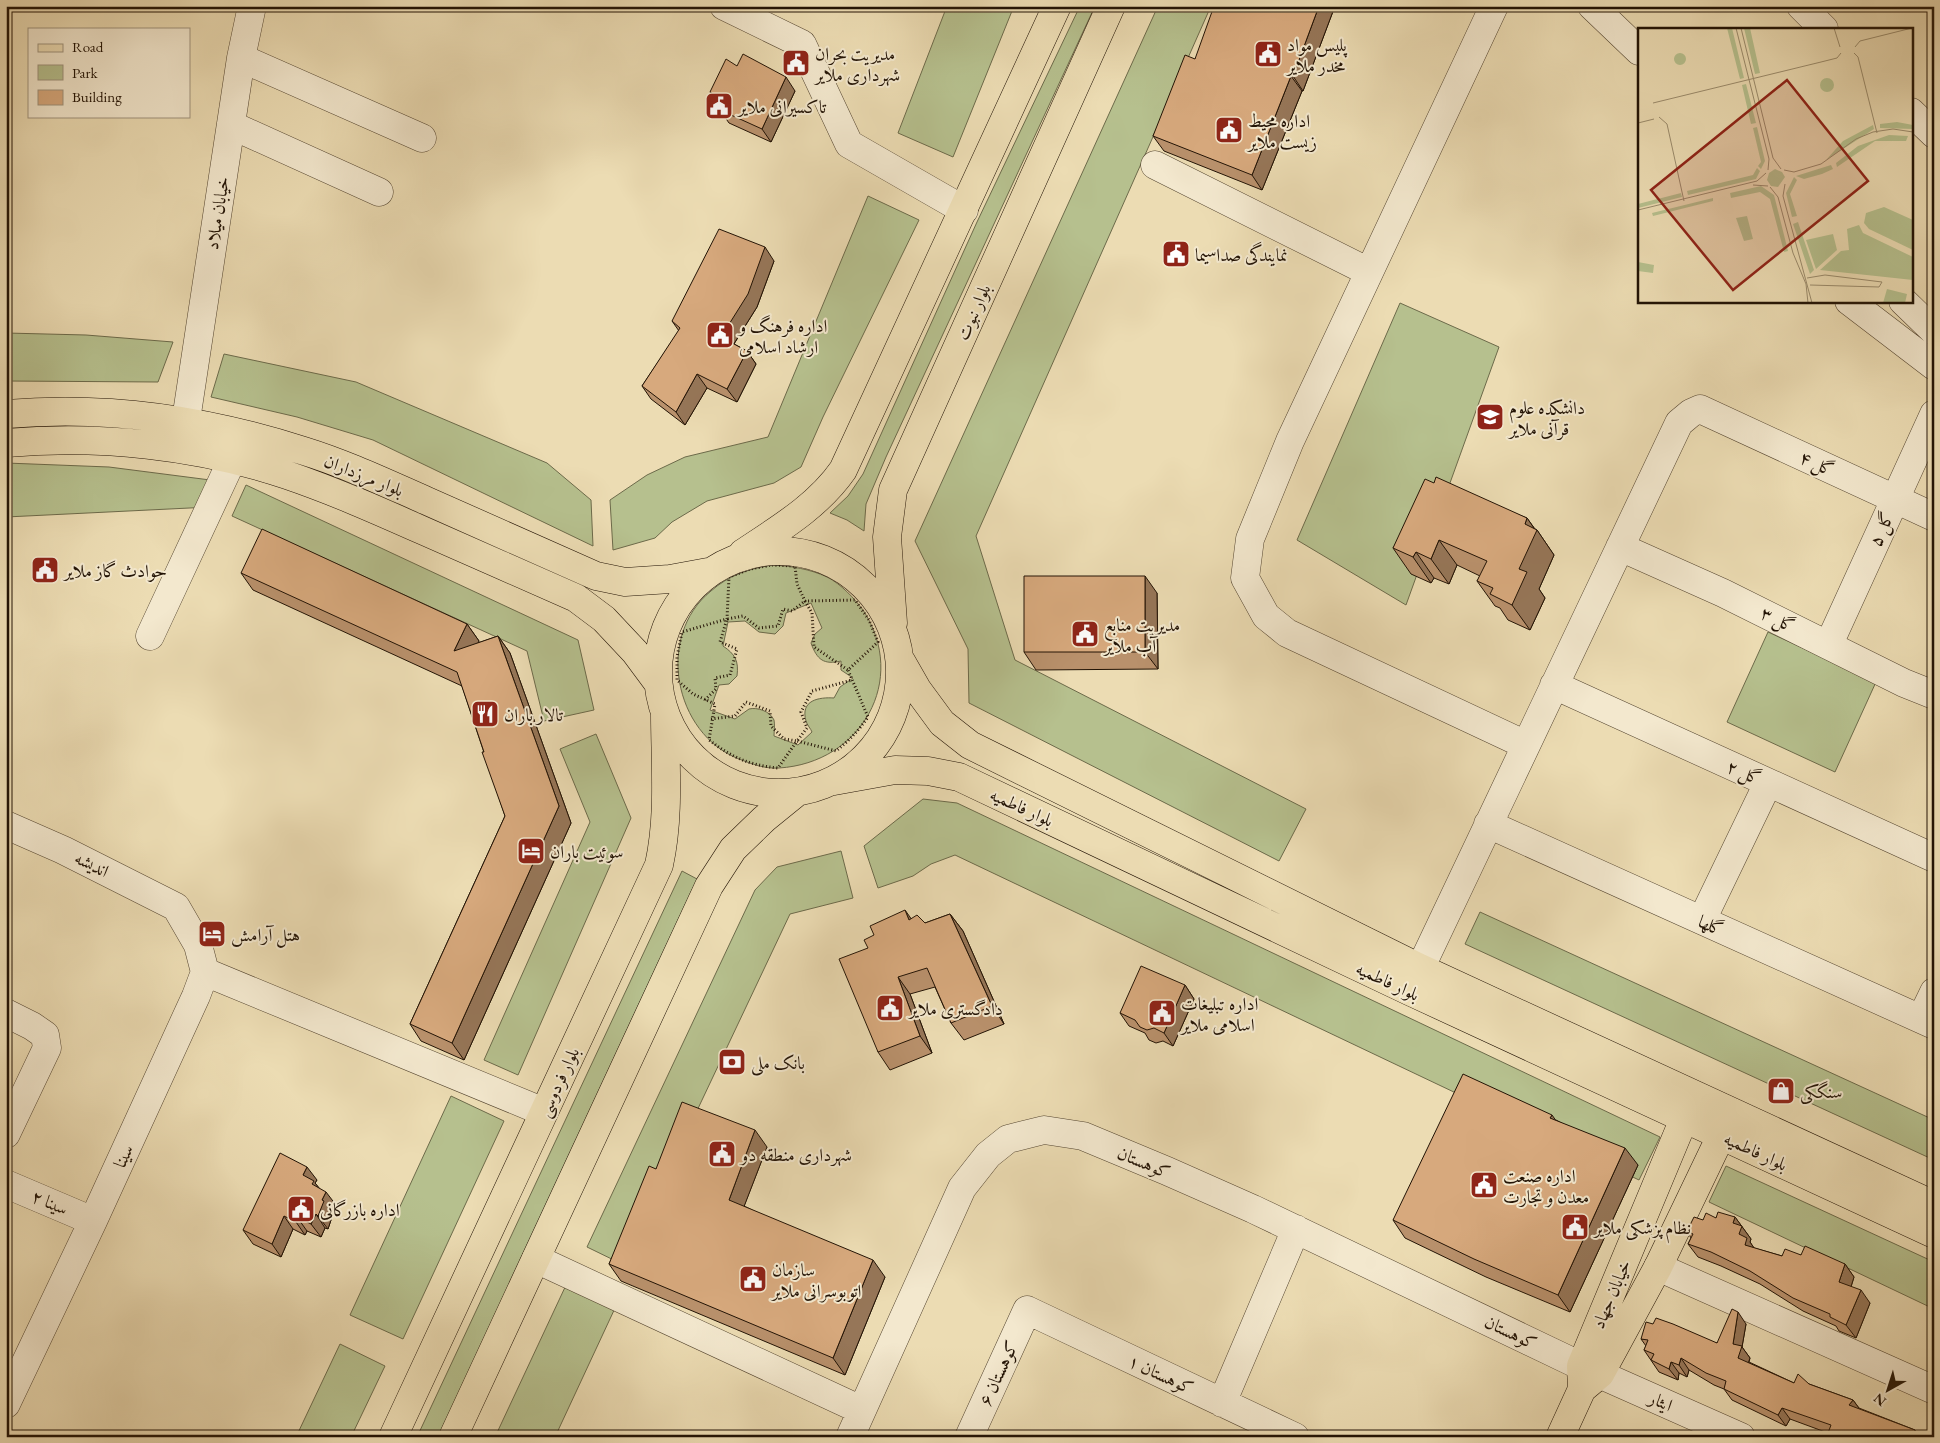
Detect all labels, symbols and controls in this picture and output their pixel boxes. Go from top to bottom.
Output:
legend [28,28,190,118]
inset map [1638,28,1912,302]
place label: پلیس مواد مخدر ملایر [1285,33,1348,77]
text: Road [72,37,104,56]
public building icon: پلیس مواد مخدر ملایر [1253,39,1283,69]
place label: مدیریت بحران شهرداری ملایر [813,42,900,87]
public building icon: مدیریت بحران شهرداری ملایر [781,48,811,78]
text: Park [72,63,99,82]
text: Building [72,87,122,106]
public building icon: تاکسیرانی ملایر [704,91,734,121]
place label: تاکسیرانی ملایر [736,95,827,118]
place label: اداره محیط زیست ملایر [1246,109,1317,153]
public building icon: اداره محیط زیست ملایر [1214,115,1244,145]
street label: خیابان میلاد [200,175,234,251]
public building icon: نمایندگی صداسیما [1161,239,1191,269]
place label: نمایندگی صداسیما [1195,241,1288,267]
street label: بلوار نبوت [950,280,996,344]
place label: اداره فرهنگ و ارشاد اسلامی [737,314,828,358]
public building icon: اداره فرهنگ و ارشاد اسلامی [705,320,735,350]
place label: دانشکده علوم قرآنی ملایر [1507,396,1585,441]
school or university icon: دانشکده علوم قرآنی ملایر [1475,402,1505,432]
street label: گل ۴ [1796,445,1838,482]
street label: بلوار مرزداران [320,449,407,503]
street label: گل ۵ [1863,508,1900,550]
public building icon: حوادث گاز ملایر [30,555,60,585]
place label: حوادث گاز ملایر [62,559,167,582]
street label: گل ۳ [1757,601,1799,638]
place label: مدیریت منابع آب ملایر [1102,613,1180,657]
public building icon: مدیریت منابع آب ملایر [1070,619,1100,649]
restaurant icon: تالار باران [470,699,500,729]
place label: تالار باران [504,703,563,726]
street label: گل ۲ [1723,754,1765,791]
street label: بلوار فاطمیه [987,782,1057,832]
hotel icon: سوئیت باران [516,836,546,866]
place label: سوئیت باران [550,840,624,863]
street label: اندیشه [71,846,113,882]
street label: گلها [1695,909,1727,941]
hotel icon: هتل آرامش [197,919,227,949]
place label: هتل آرامش [231,923,300,948]
street label: بلوار فاطمیه [1353,956,1423,1006]
place label: اداره تبلیغات اسلامی ملایر [1179,992,1259,1036]
public building icon: دادگستری ملایر [875,993,905,1023]
place label: دادگستری ملایر [907,997,1003,1020]
public building icon: اداره تبلیغات اسلامی ملایر [1147,998,1177,1028]
street label: بلوار فردوسی [532,1043,586,1121]
bank icon: بانک ملی [717,1047,747,1077]
place label: بانک ملی [751,1051,805,1076]
shop icon: سنگکی [1766,1076,1796,1106]
place label: سنگکی [1800,1080,1842,1105]
street label: بلوار فاطمیه [1721,1126,1791,1176]
public building icon: شهرداری منطقه دو [707,1139,737,1169]
street label: سینا [108,1141,138,1171]
street label: کوهستان [1114,1141,1174,1183]
place label: شهرداری منطقه دو [739,1143,852,1167]
place label: اداره صنعت معدن و تجارت [1503,1164,1589,1208]
public building icon: اداره صنعت معدن و تجارت [1469,1170,1499,1200]
street label: سینا ۲ [28,1184,72,1220]
public building icon: اداره بازرگانی [286,1194,316,1224]
place label: اداره بازرگانی [320,1198,400,1221]
public building icon: نظام پزشکی ملایر [1560,1212,1590,1242]
place label: نظام پزشکی ملایر [1592,1216,1691,1244]
street label: خیابان جهاد [1586,1256,1636,1332]
place label: سازمان اتوبوسرانی ملایر [770,1258,862,1303]
public building icon: سازمان اتوبوسرانی ملایر [738,1264,768,1294]
street label: کوهستان [1481,1310,1541,1354]
street label: کوهستان ۶ [973,1337,1023,1409]
street label: کوهستان ۱ [1125,1349,1197,1399]
north arrow [1862,1366,1912,1416]
street label: ایثار [1643,1385,1677,1417]
text: N [1869,1389,1890,1411]

